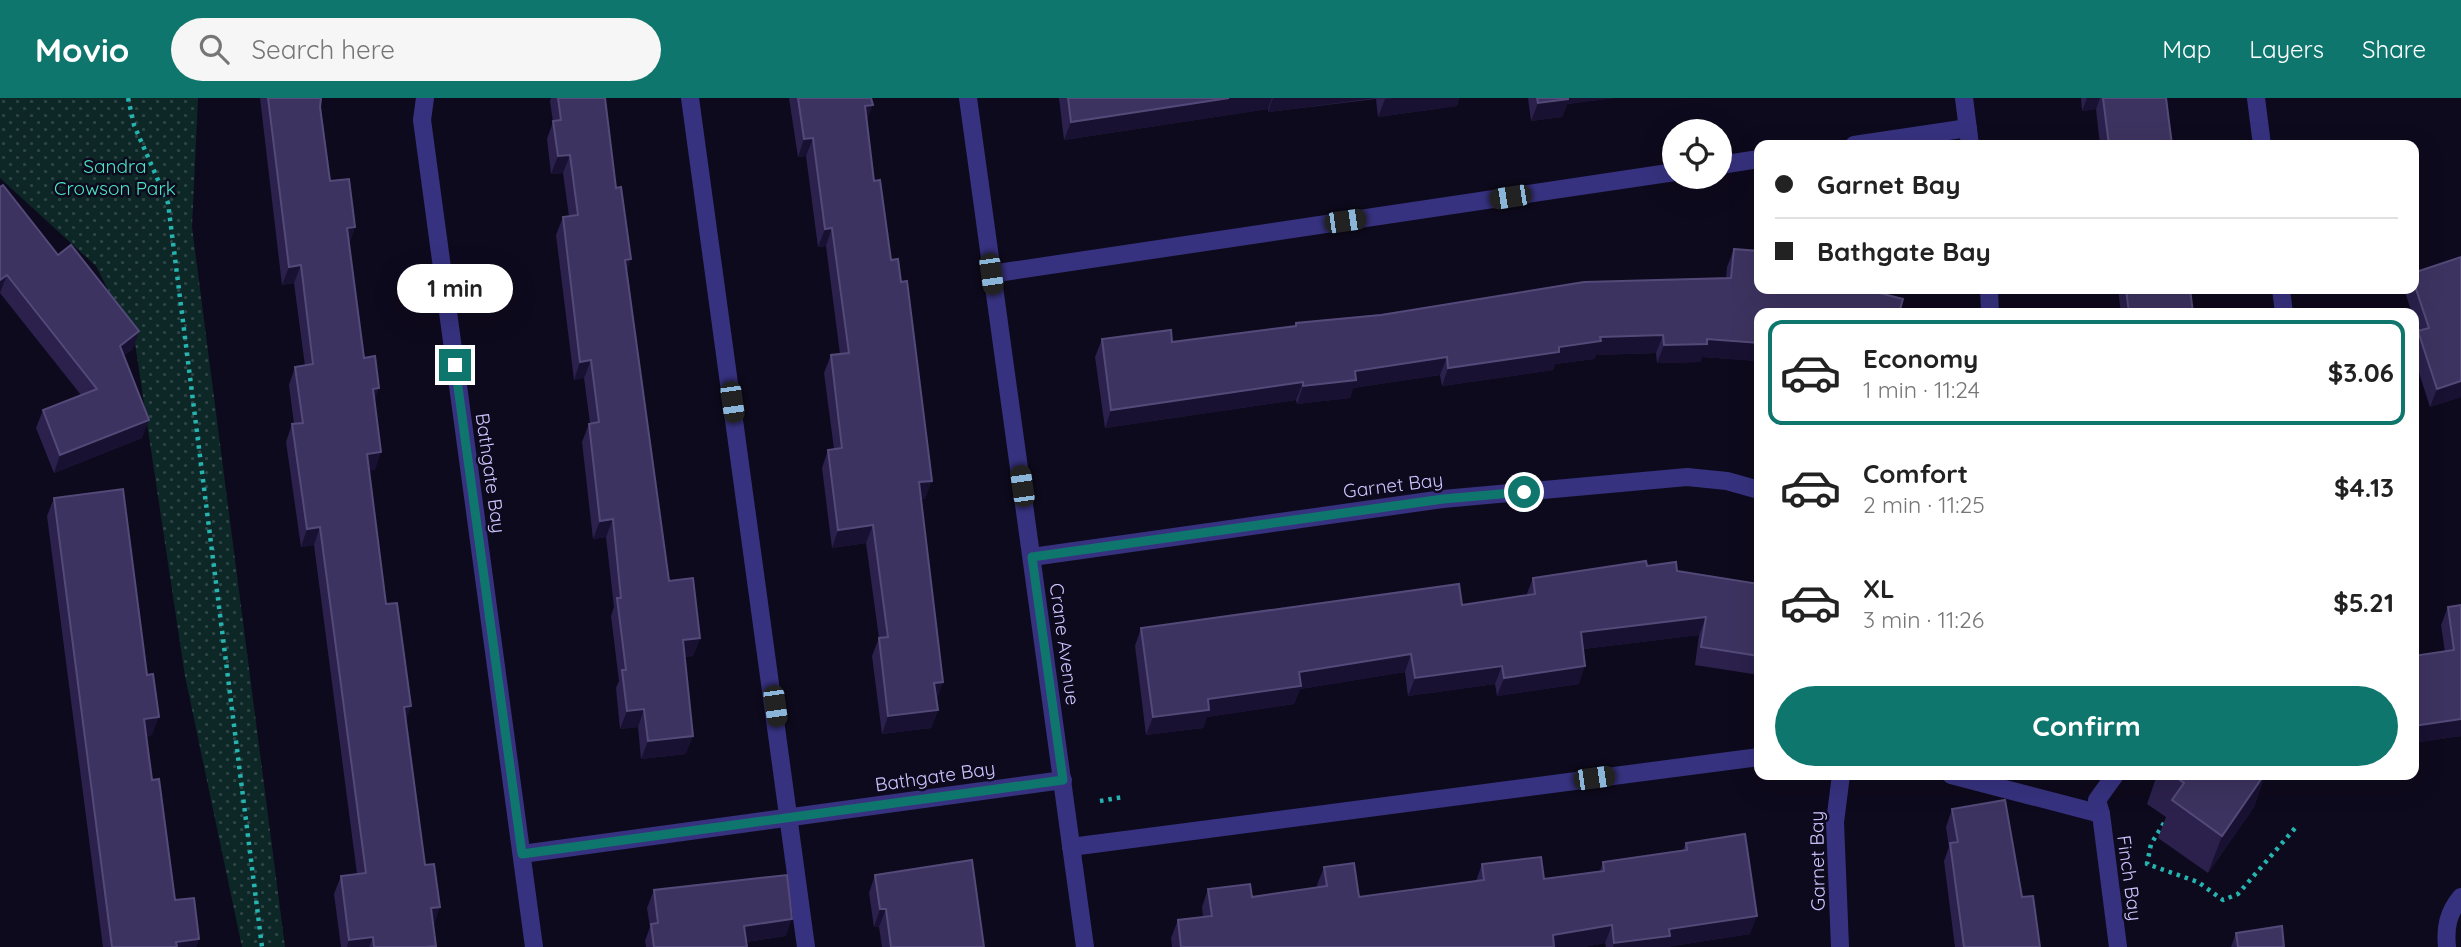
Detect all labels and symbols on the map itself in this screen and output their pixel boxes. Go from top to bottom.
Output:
park label: Sandra Crowson Park [54,154,176,200]
car [1488,183,1533,211]
car [1323,208,1368,234]
car [978,252,1005,296]
callout: 1 min [397,264,513,313]
route end [439,349,471,381]
car [719,380,746,424]
street label: Bathgate Bay [471,411,511,535]
car [1009,464,1036,508]
street label: Garnet Bay [1342,467,1444,503]
route start [1508,476,1540,508]
street label: Crane Avenue [1045,581,1085,707]
car [762,684,789,728]
street label: Bathgate Bay [873,756,997,796]
car [1572,765,1617,791]
street label: Garnet Bay [1804,811,1830,911]
street label: Finch Bay [2112,834,2148,922]

